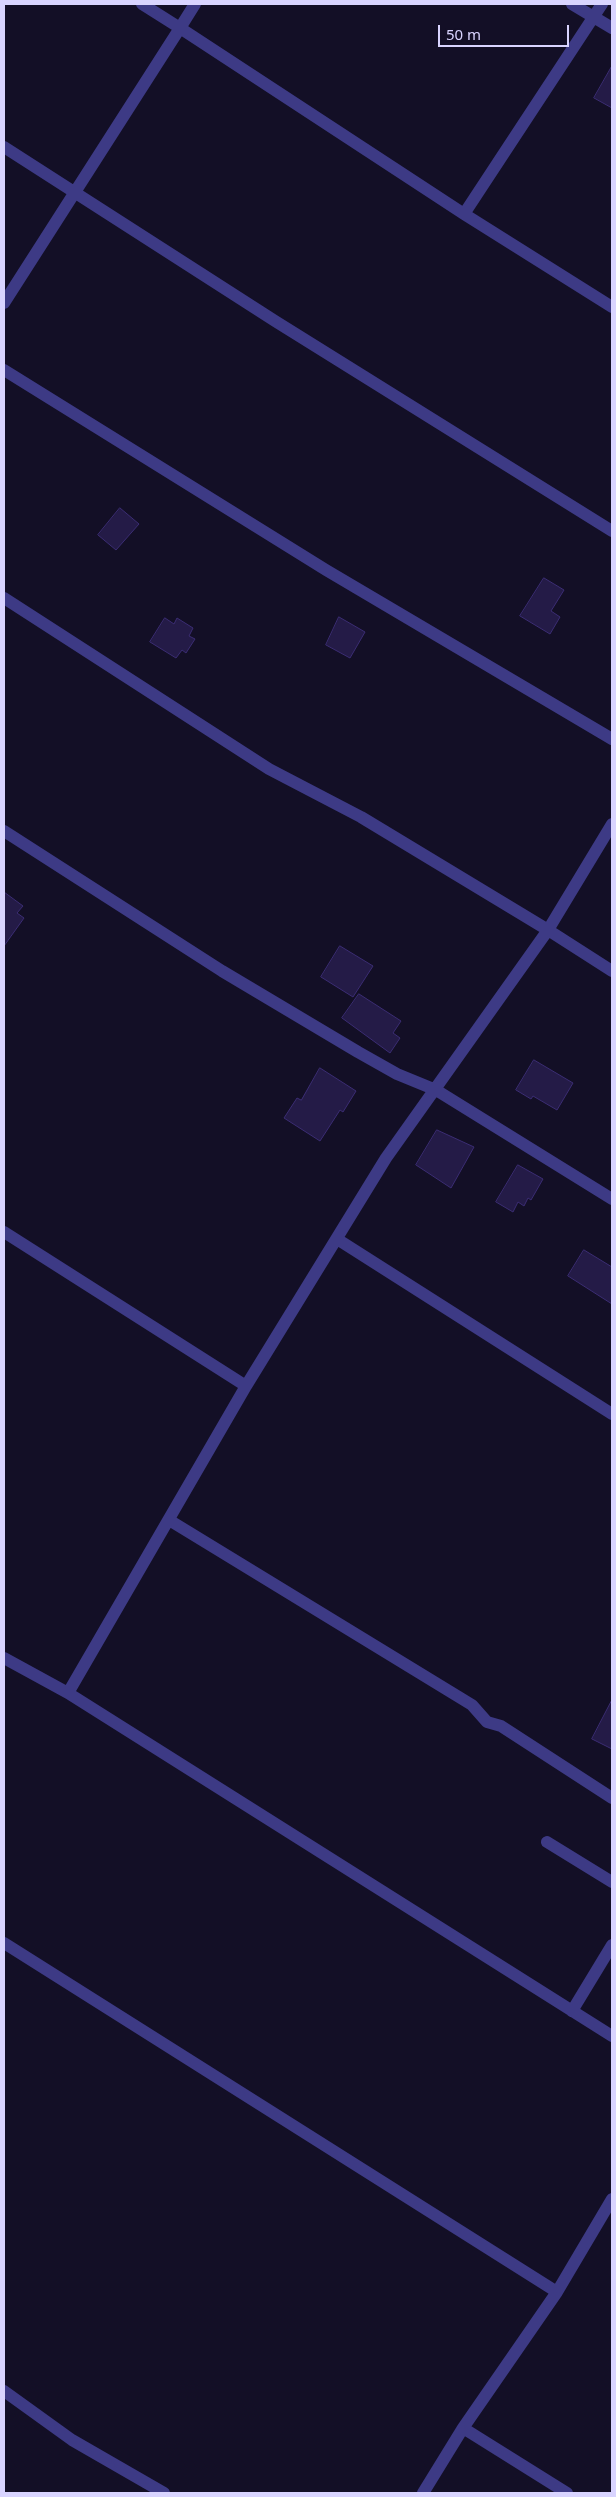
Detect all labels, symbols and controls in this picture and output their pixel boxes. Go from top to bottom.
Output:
scale bar [441,15,572,47]
text: 50 m [446,24,481,44]

